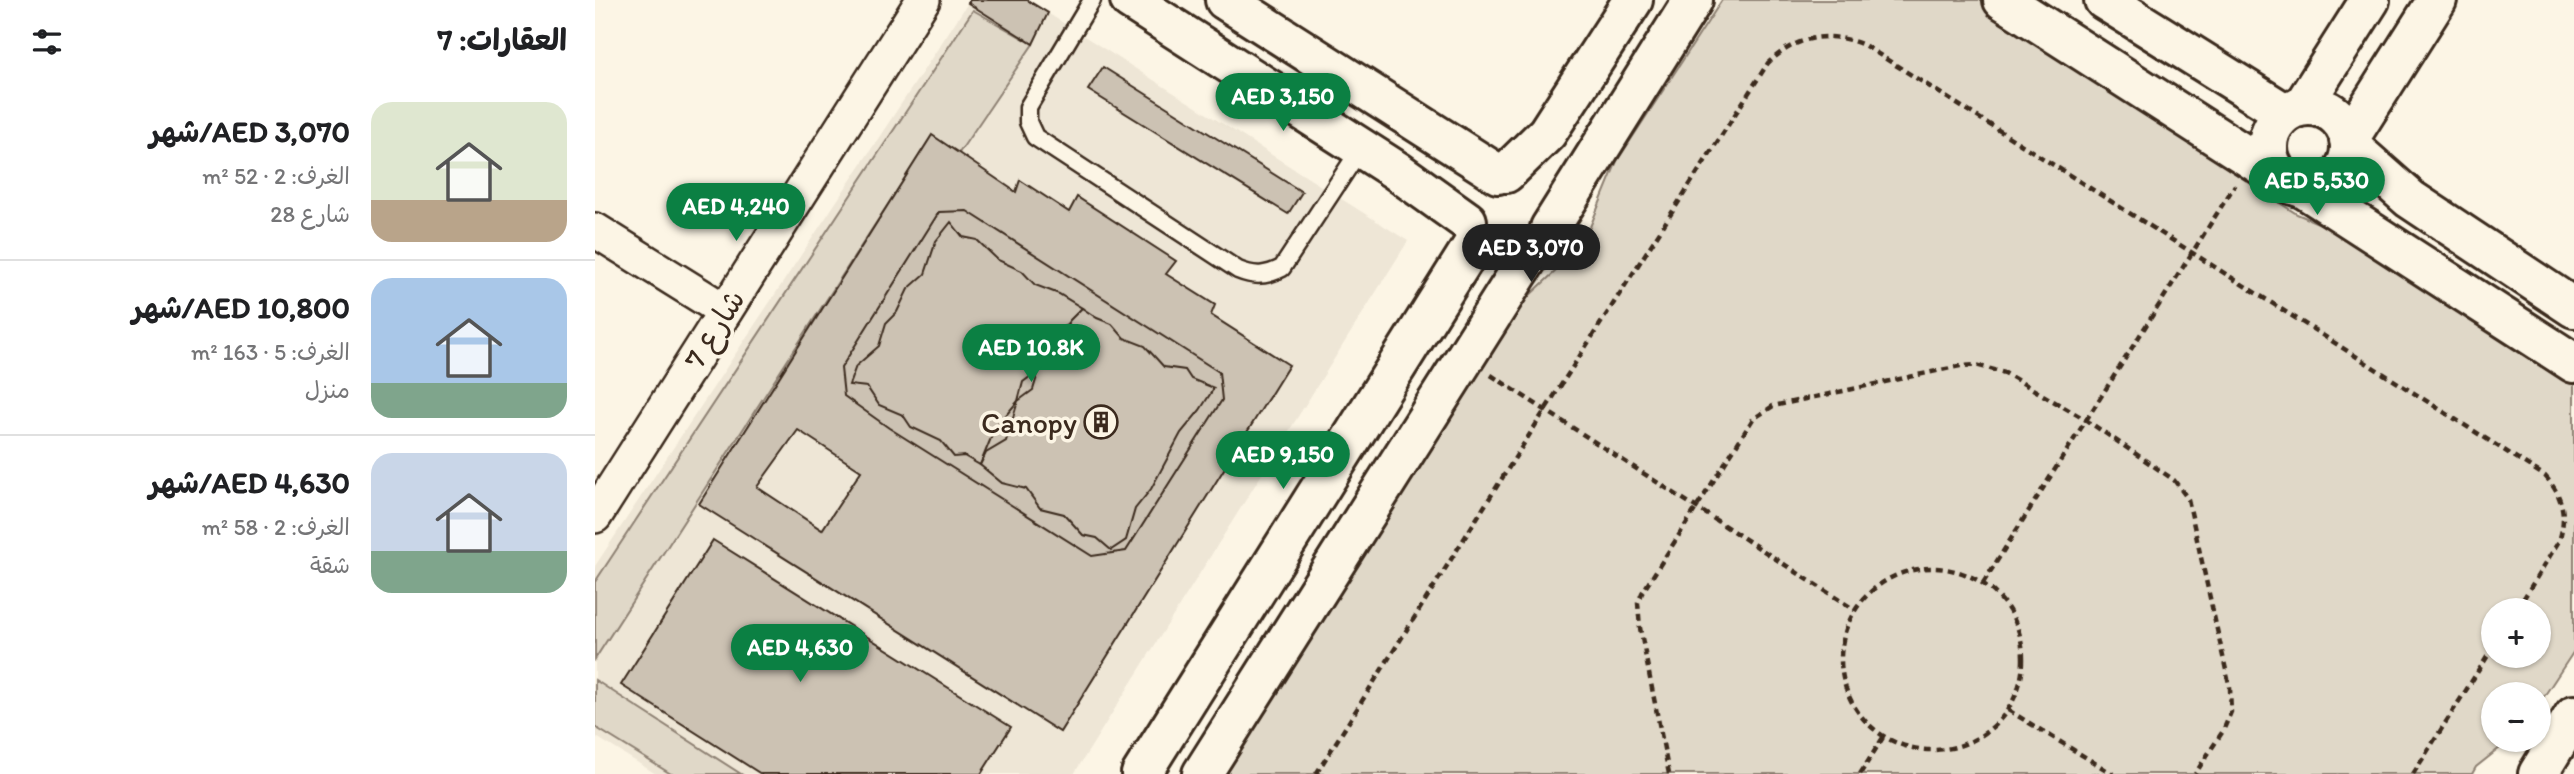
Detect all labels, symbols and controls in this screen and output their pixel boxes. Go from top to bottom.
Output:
text: العقارات: 7 [438,21,567,58]
icon: filters [28,23,66,61]
pin: AED 3,150 [1203,74,1363,133]
text: AED 3,150 [1232,82,1334,110]
text: AED 3,070/شهر [150,113,350,150]
icon: home [427,130,511,214]
pin: AED 5,530 [2237,158,2397,217]
text: الغرف: 2 · 52 m² [202,162,350,190]
text: AED 5,530 [2265,166,2369,194]
pin: AED 4,240 [656,184,816,243]
text: AED 4,240 [682,192,790,220]
text: شارع 28 [270,200,350,228]
pin: AED 3,070 [1451,224,1611,284]
text: AED 3,070 [1478,233,1584,261]
street label: شارع 7 [675,282,755,377]
text: AED 10,800/شهر [132,289,350,326]
icon: home [427,306,511,390]
pin: AED 10.8K [951,324,1111,384]
text: AED 10.8K [978,333,1084,361]
text: الغرف: 5 · 163 m² [191,338,350,366]
text: منزل [305,376,350,404]
building icon: Canopy [1082,403,1120,441]
place label: Canopy [981,404,1077,441]
pin: AED 9,150 [1203,432,1363,491]
text: AED 9,150 [1232,440,1334,468]
text: AED 4,630/شهر [149,464,350,501]
icon: home [427,481,511,565]
text: الغرف: 2 · 58 m² [202,513,350,541]
text: شقة [310,551,350,579]
map controls [2481,598,2551,752]
button: + [2481,598,2551,668]
pin: AED 4,630 [720,624,880,684]
text: AED 4,630 [747,633,853,661]
button: − [2481,682,2551,752]

